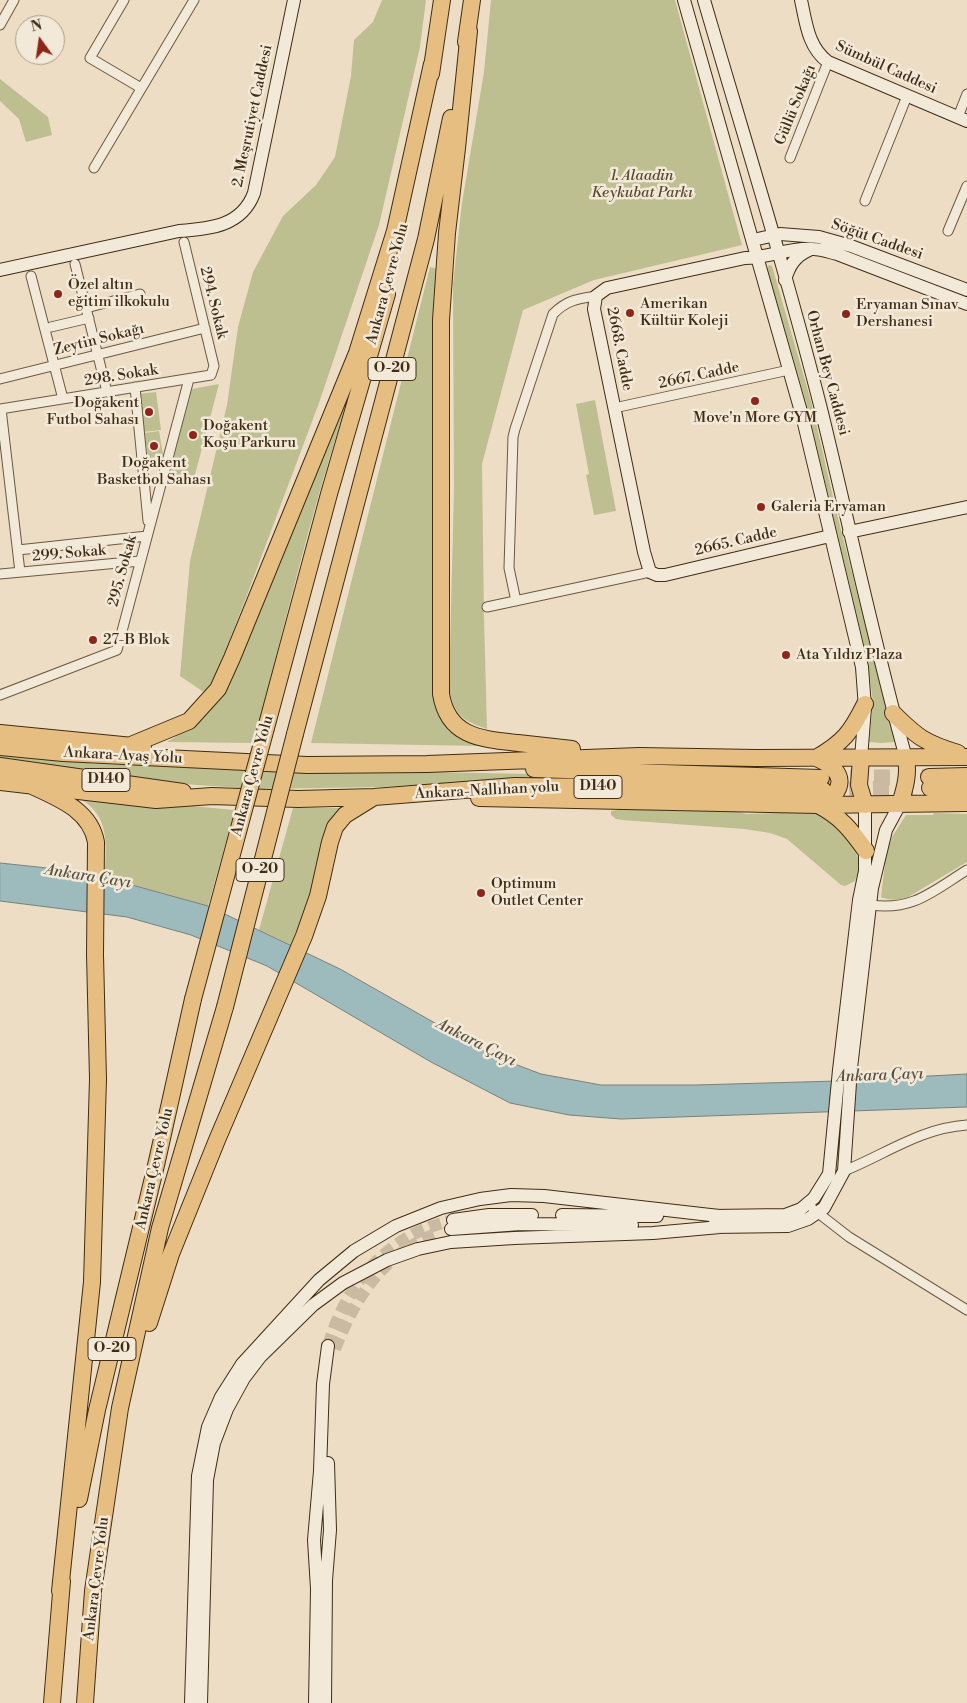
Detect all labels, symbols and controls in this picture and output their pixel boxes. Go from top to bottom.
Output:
north arrow [15,15,65,65]
text: N [29,16,44,36]
street label: Sümbül Caddesi [833,38,939,98]
street label: 2. Meşrutiyet Caddesi [229,43,277,189]
street label: Güllü Sokağı [772,62,820,148]
park label: 1. Alaadin Keykubat Parkı [591,167,693,202]
street label: Söğüt Caddesi [829,216,925,264]
street label: Ankara Çevre Yolu [363,221,413,347]
street label: 294. Sokak [195,265,231,341]
place label: Özel altın eğitim ilkokulu [68,276,170,311]
marker: Özel altın eğitim ilkokulu [52,288,64,300]
place label: Amerikan Kültür Koleji [640,295,729,330]
place label: Eryaman Sınav Dershanesi [856,296,958,331]
street label: 2668. Cadde [602,306,636,392]
marker: Amerikan Kültür Koleji [624,307,636,319]
street label: Orhan Bey Caddesi [802,308,852,438]
marker: Eryaman Sınav Dershanesi [840,308,852,320]
street label: Zeytin Sokağı [52,320,146,360]
road number: O-20 [368,358,416,380]
street label: 2667. Cadde [657,359,741,393]
street label: 298. Sokak [83,361,159,391]
place label: Doğakent Futbol Sahası [46,394,139,429]
marker: Move'n More GYM [749,395,761,407]
marker: Doğakent Futbol Sahası [143,406,155,418]
place label: Move'n More GYM [693,409,817,427]
place label: Doğakent Koşu Parkuru [203,417,296,452]
marker: Doğakent Koşu Parkuru [187,429,199,441]
marker: Doğakent Basketbol Sahası [148,440,160,452]
place label: Doğakent Basketbol Sahası [97,454,211,489]
place label: Galeria Eryaman [771,498,886,516]
marker: Galeria Eryaman [755,501,767,513]
street label: 2665. Cadde [693,524,779,560]
street label: 295. Sokak [105,533,141,609]
street label: 299. Sokak [31,542,107,566]
place label: 27-B Blok [103,631,169,649]
marker: 27-B Blok [87,634,99,646]
place label: Ata Yıldız Plaza [796,646,903,664]
marker: Ata Yıldız Plaza [780,649,792,661]
street label: Ankara Çevre Yolu [228,713,278,839]
street label: Ankara-Ayaş Yolu [63,744,183,768]
road number: D140 [82,768,130,792]
road number: D140 [574,776,622,799]
street label: Ankara-Nallıhan yolu [414,778,560,804]
road number: O-20 [236,858,284,882]
water label: Ankara Çayı [43,861,133,893]
place label: Optimum Outlet Center [491,875,583,910]
marker: Optimum Outlet Center [475,887,487,899]
water label: Ankara Çayı [433,1015,519,1071]
water label: Ankara Çayı [836,1065,924,1087]
street label: Ankara Çevre Yolu [132,1106,178,1232]
road number: O-20 [88,1338,136,1360]
street label: Ankara Çevre Yolu [80,1516,114,1642]

